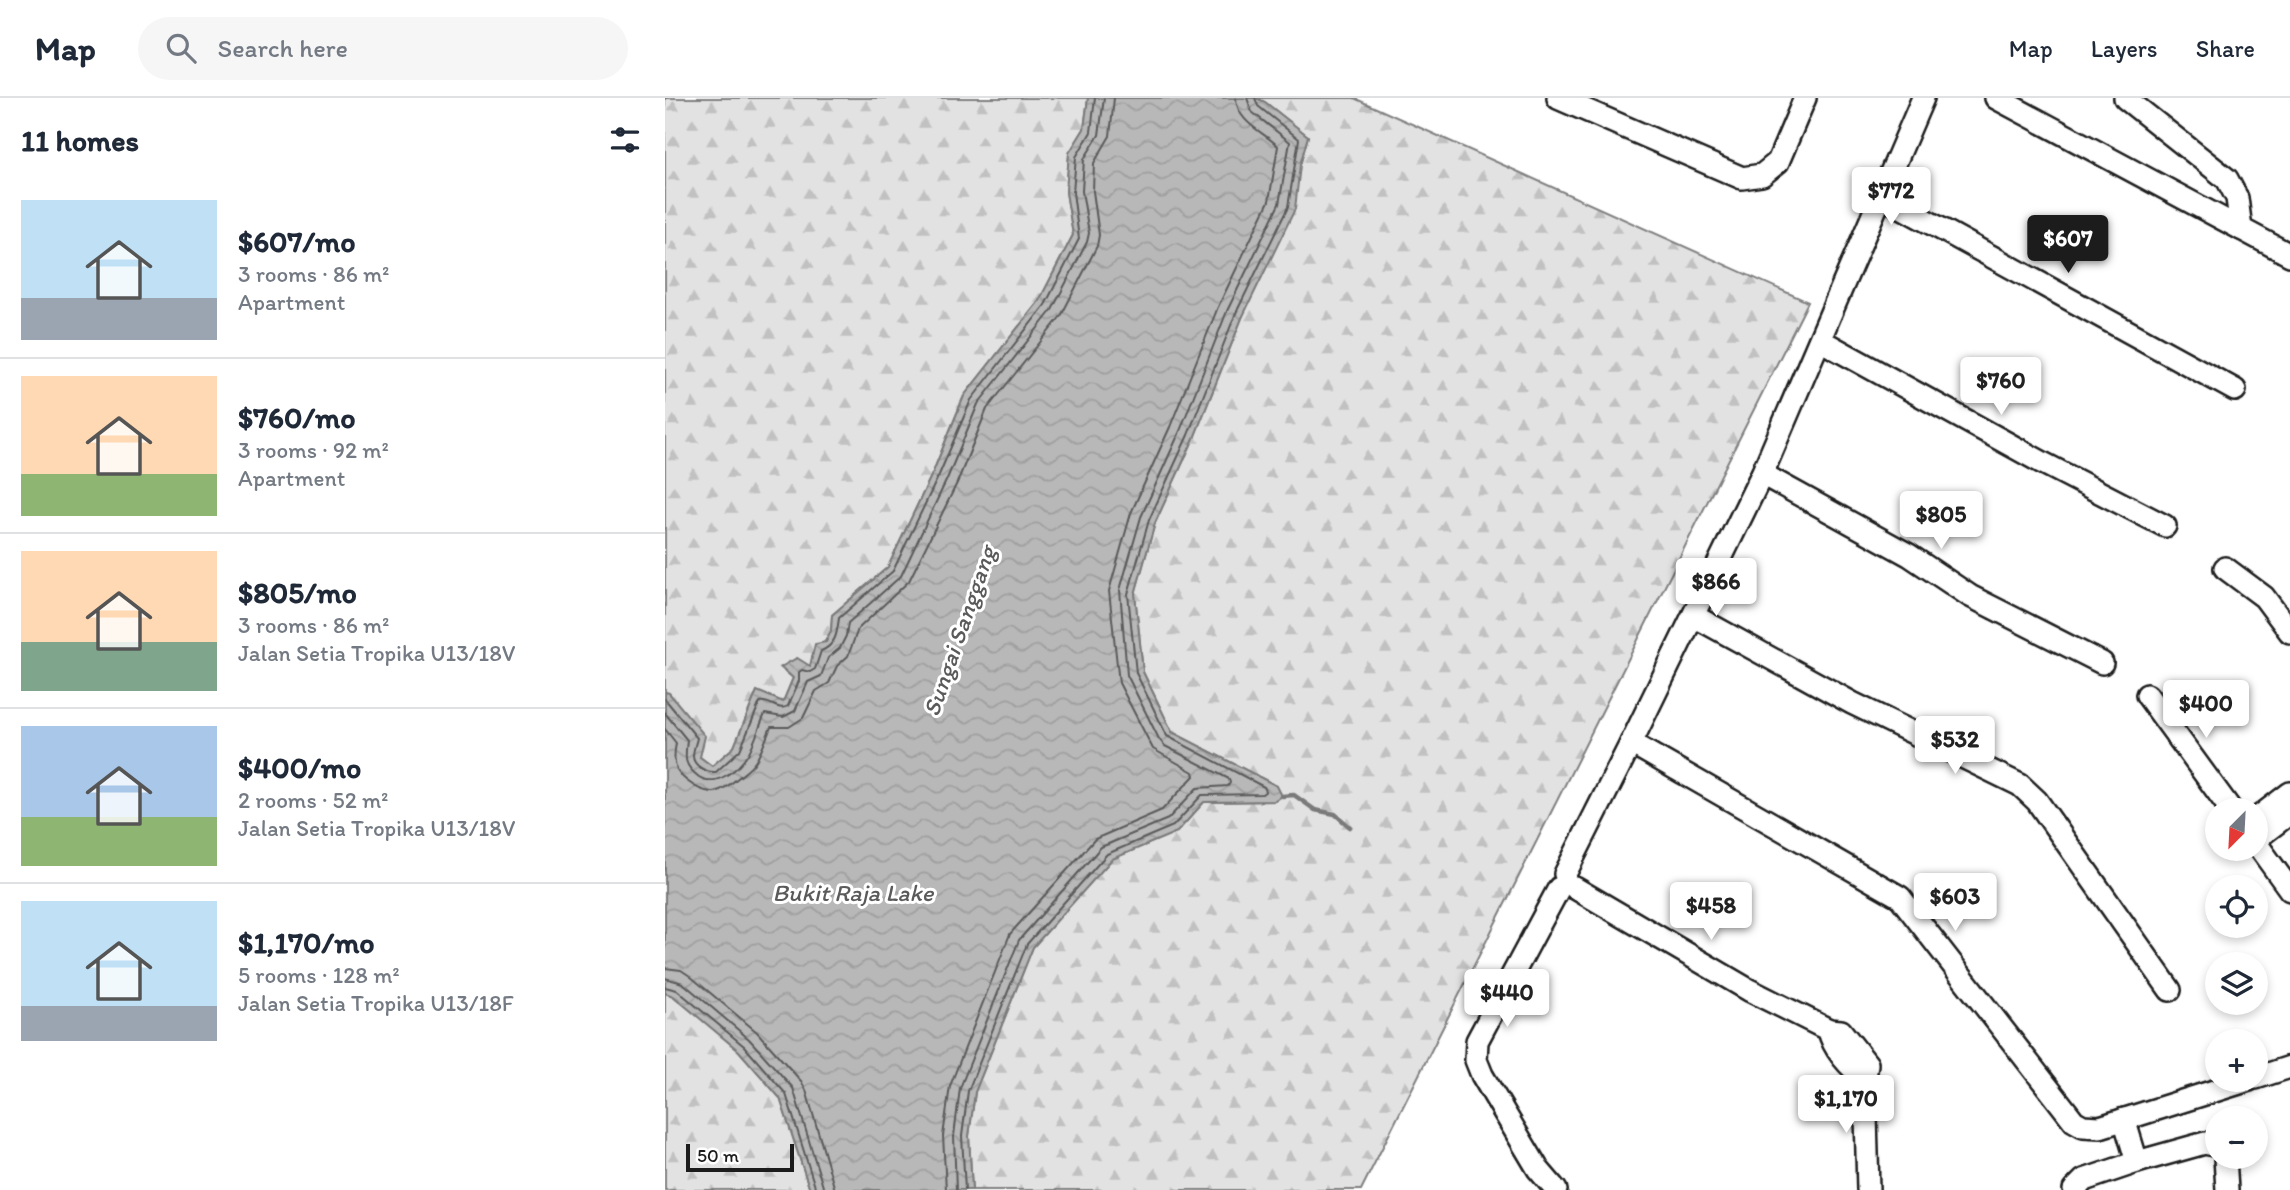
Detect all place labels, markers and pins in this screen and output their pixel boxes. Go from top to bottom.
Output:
pin: $772 [1850,167,1932,227]
pin: $607 [2027,216,2109,275]
pin: $760 [1960,358,2042,417]
pin: $805 [1900,491,1982,551]
pin: $866 [1675,559,1757,618]
pin: $400 [2165,680,2247,740]
pin: $532 [1914,716,1996,776]
pin: $603 [1914,874,1996,933]
pin: $458 [1670,882,1752,942]
pin: $440 [1466,970,1548,1029]
pin: $1,170 [1789,1076,1903,1135]

